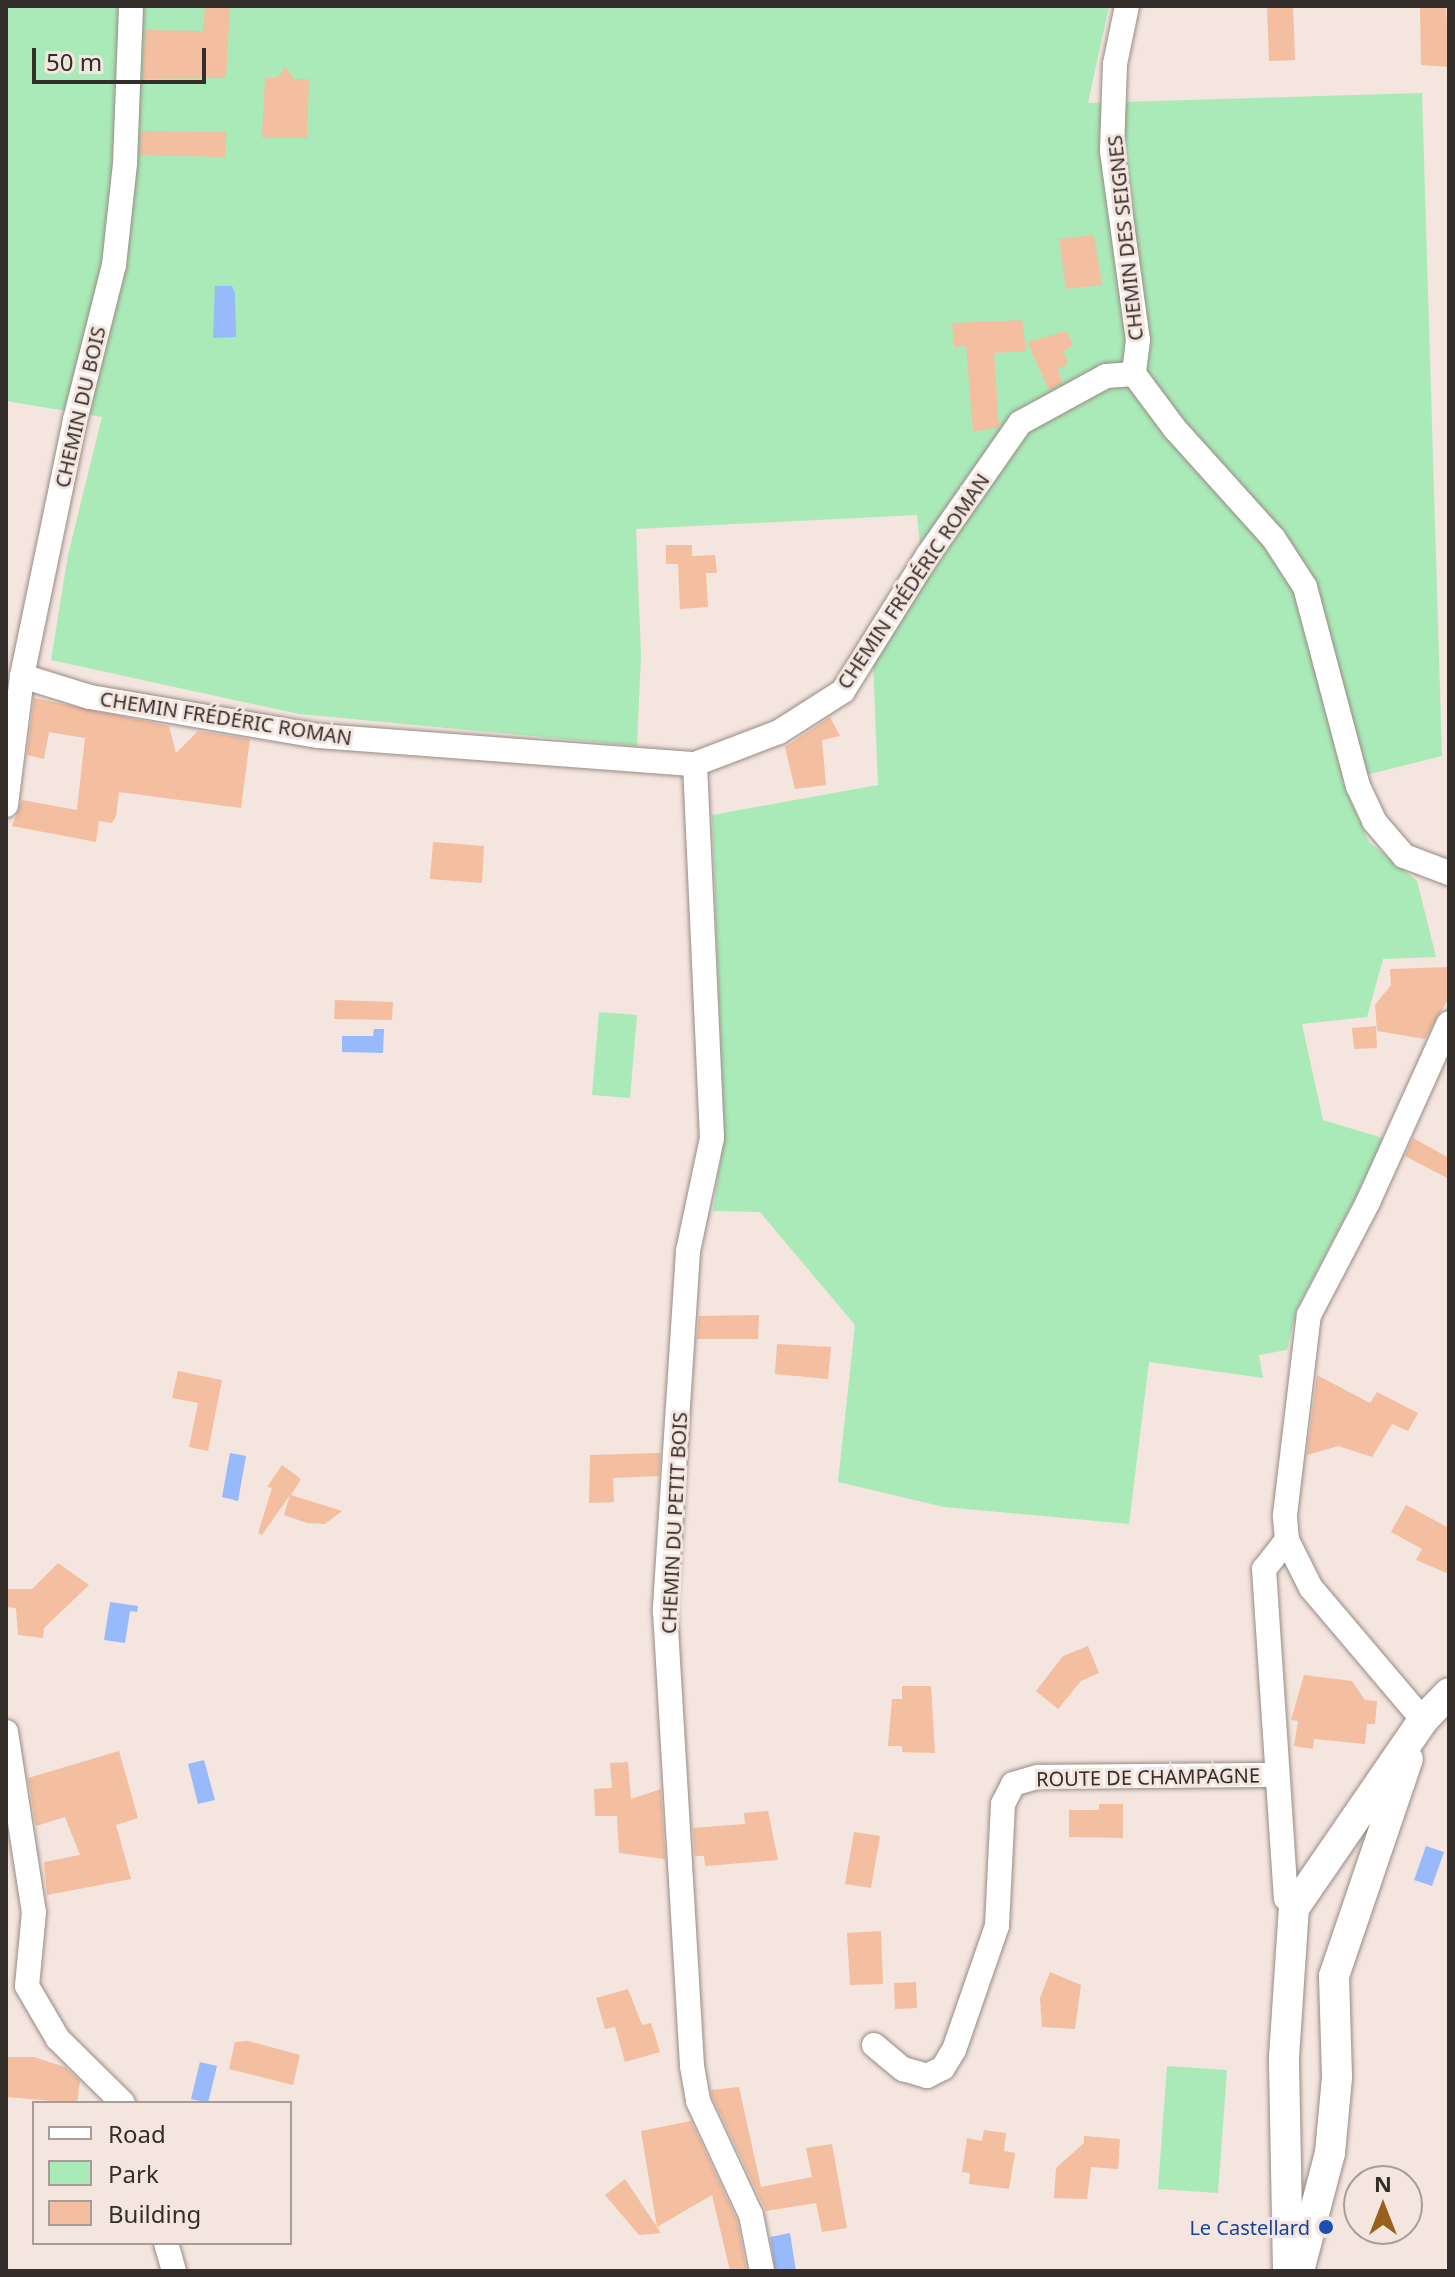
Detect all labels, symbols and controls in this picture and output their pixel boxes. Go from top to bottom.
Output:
scale bar [36,32,210,82]
text: 50 m [46,45,102,78]
street label: CHEMIN DES SEIGNES [1102,134,1148,342]
street label: CHEMIN DU BOIS [50,324,110,490]
street label: CHEMIN FRÉDÉRIC ROMAN [832,469,994,693]
street label: CHEMIN FRÉDÉRIC ROMAN [98,686,354,750]
street label: CHEMIN DU PETIT BOIS [656,1411,692,1635]
street label: ROUTE DE CHAMPAGNE [1036,1763,1260,1791]
legend [32,2101,292,2245]
text: Road [108,2117,166,2150]
text: Park [108,2157,159,2190]
north arrow [1343,2165,1423,2245]
text: N [1374,2168,1392,2198]
text: Building [108,2197,201,2230]
place label: Le Castellard [1189,2215,1310,2239]
marker: Le Castellard [1317,2218,1335,2236]

